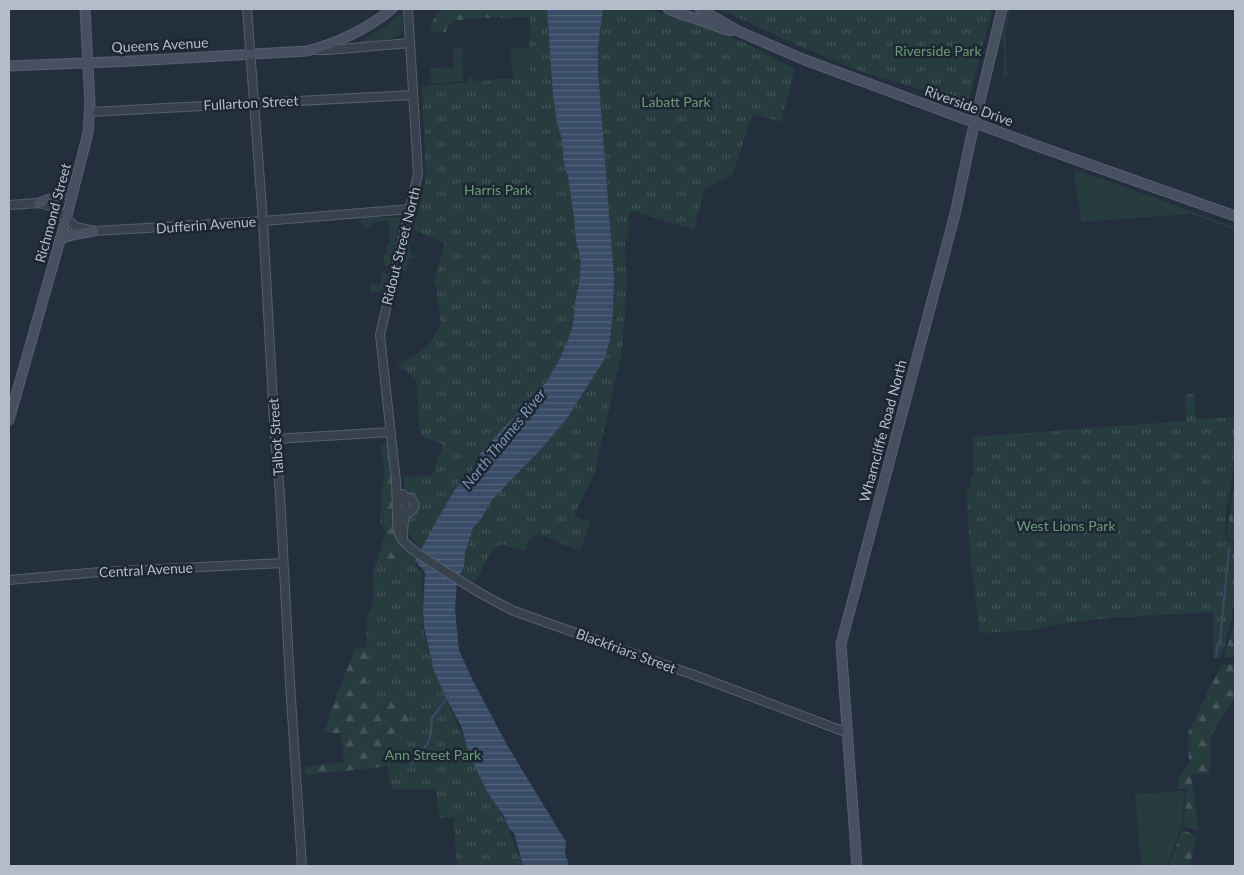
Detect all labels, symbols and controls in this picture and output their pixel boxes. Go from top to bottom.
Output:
street label: Queens Avenue [111,33,209,56]
park label: Riverside Park [894,42,982,59]
street label: Riverside Drive [923,82,1016,129]
street label: Fullarton Street [203,92,299,113]
park label: Labatt Park [641,93,712,110]
street label: Richmond Street [31,161,74,264]
park label: Harris Park [464,181,533,198]
street label: Ridout Street North [378,185,423,307]
street label: Dufferin Avenue [155,213,257,236]
street label: Wharncliffe Road North [855,358,910,504]
water label: North Thames River [457,384,550,492]
street label: Talbot Street [264,398,287,477]
park label: West Lions Park [1016,517,1116,534]
street label: Central Avenue [99,559,193,580]
street label: Blackfriars Street [574,625,678,676]
park label: Ann Street Park [385,746,482,763]

